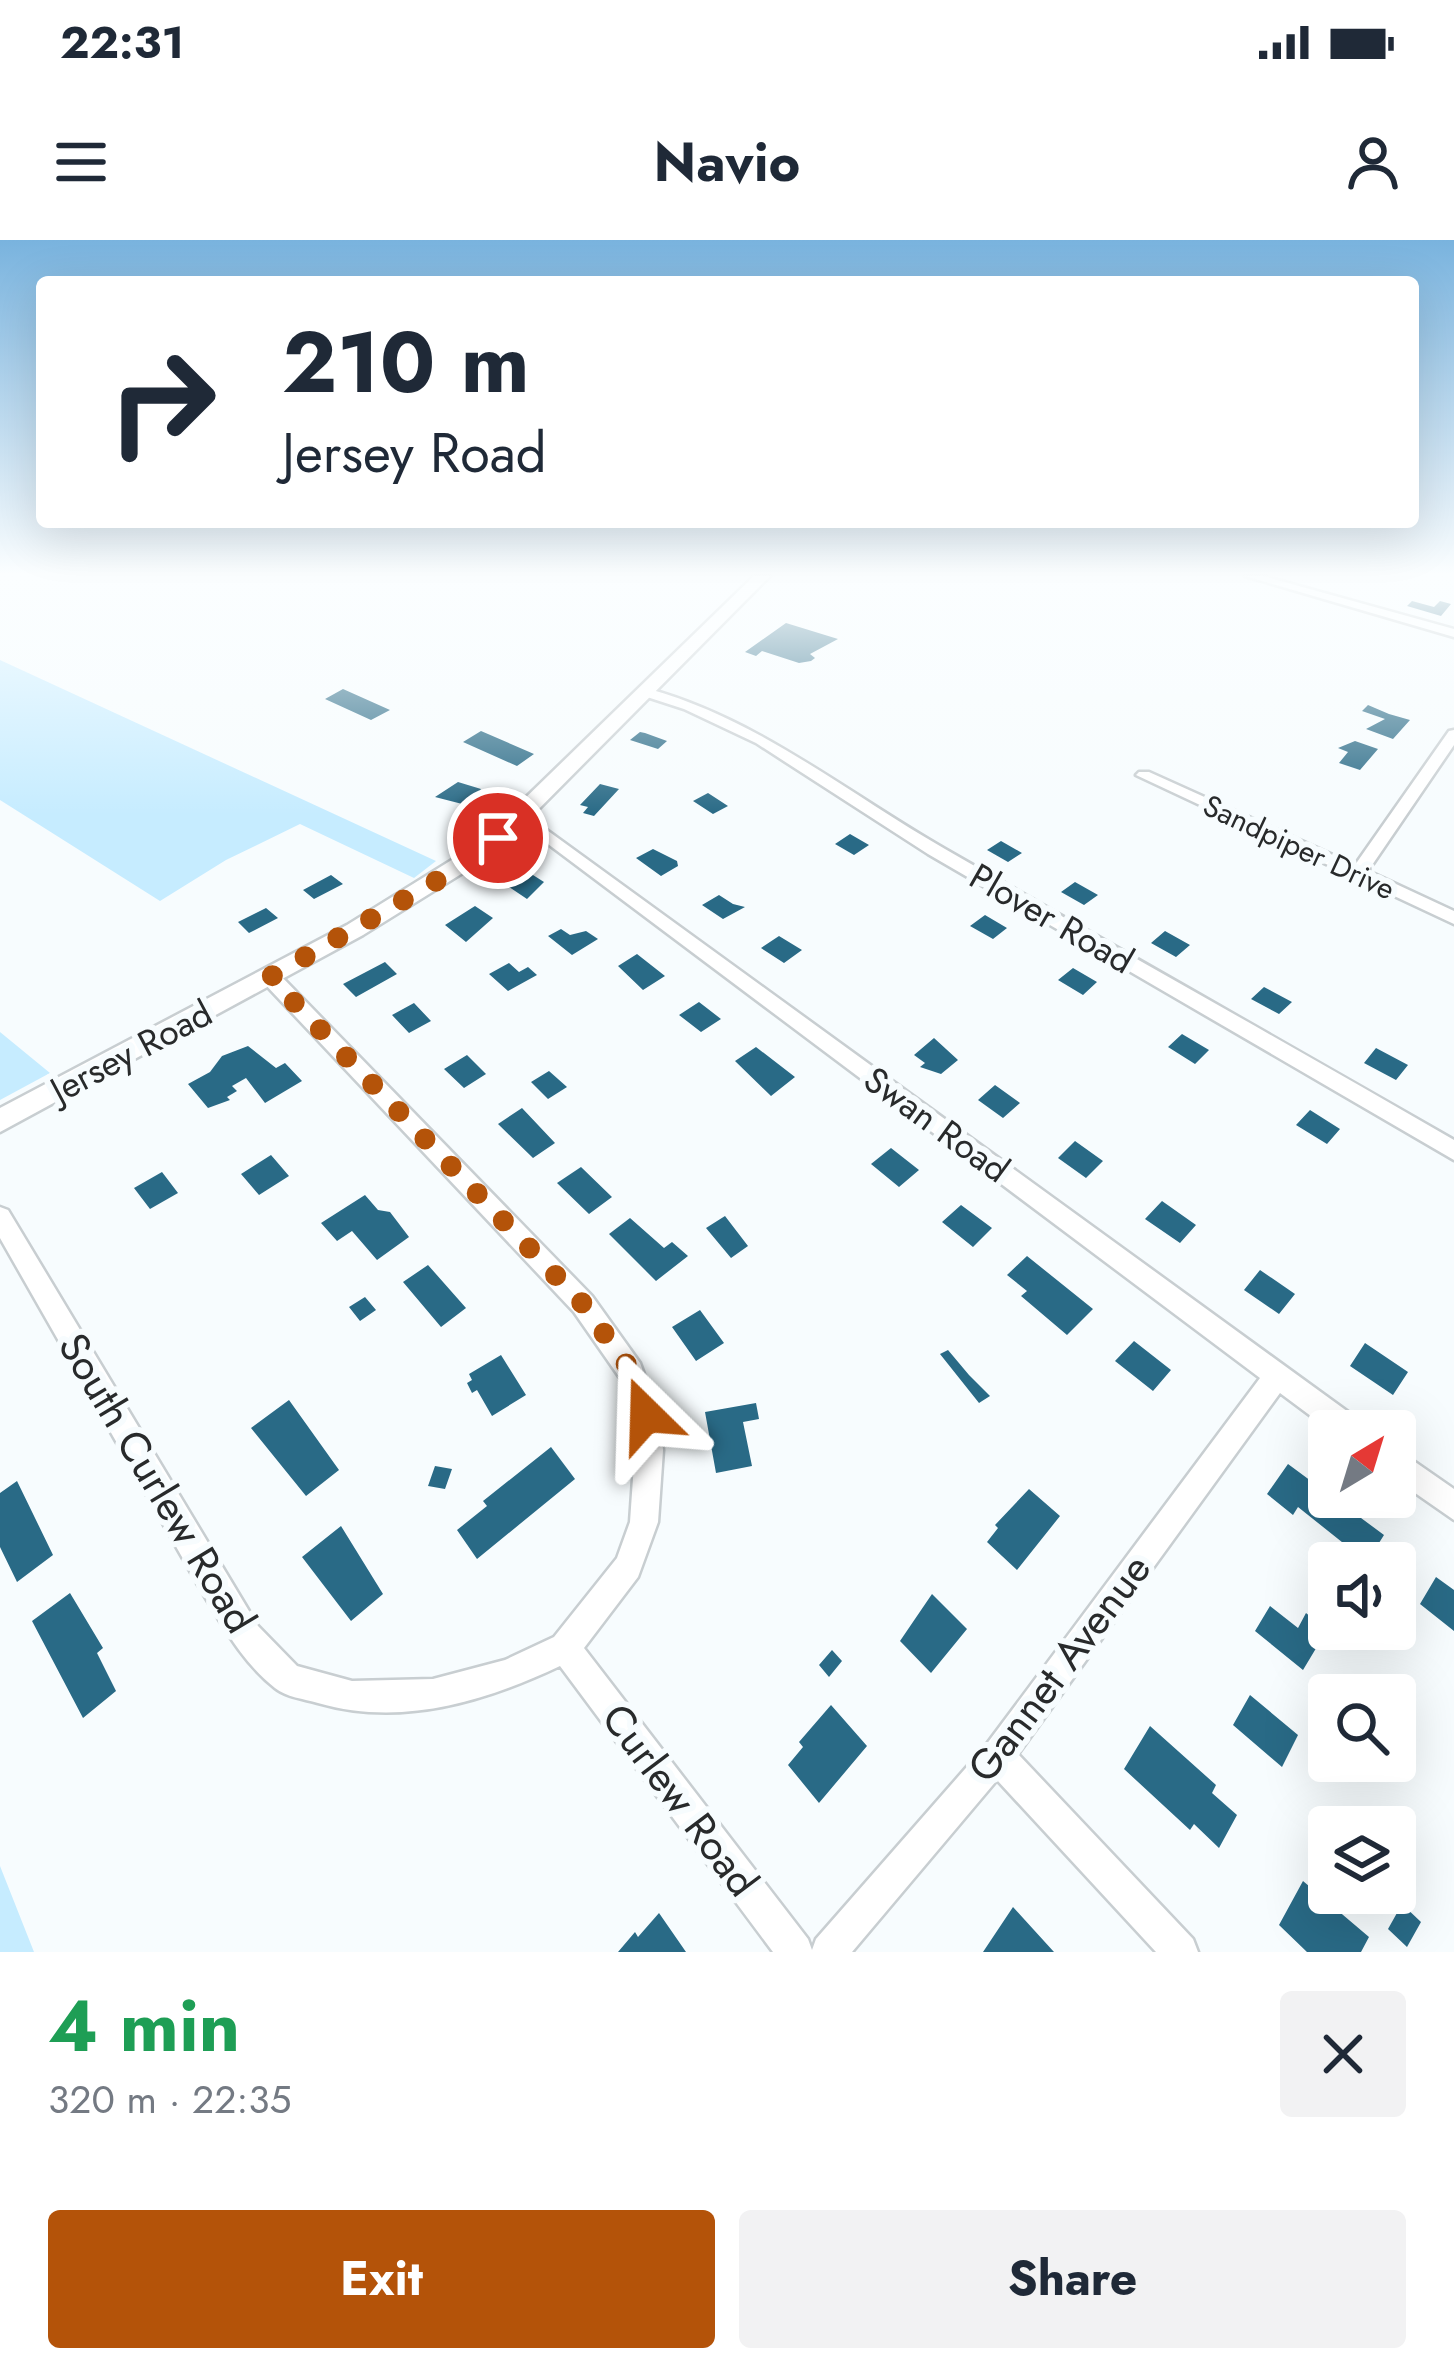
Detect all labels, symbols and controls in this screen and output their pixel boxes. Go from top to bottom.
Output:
text: 22:31 [60,10,184,75]
text: Navio [654,123,800,201]
icon: menu [48,129,114,195]
icon: person [1340,129,1406,195]
text: 210 m [282,302,530,424]
icon: right [84,324,240,480]
text: Jersey Road [282,414,547,492]
street label: Sandpiper Drive [1196,784,1402,910]
pin [447,787,549,889]
icon: arrive [465,805,531,871]
street label: Plover Road [960,850,1144,986]
street label: Jersey Road [37,987,221,1117]
street label: Swan Road [853,1053,1021,1195]
street label: South Curlew Road [43,1321,271,1645]
position arrow [583,1352,709,1478]
north arrow [1308,1410,1416,1518]
map controls [1308,1410,1416,1914]
street label: Gannet Avenue [953,1541,1165,1795]
button: sound [1308,1542,1416,1650]
button: search [1308,1674,1416,1782]
street label: Curlew Road [587,1691,773,1909]
button: layers [1308,1806,1416,1914]
text: 4 min [48,1974,240,2078]
button: close [1280,1991,1406,2117]
text: 320 m · 22:35 [48,2071,291,2128]
button: Exit [48,2210,715,2348]
button: Share [739,2210,1406,2348]

